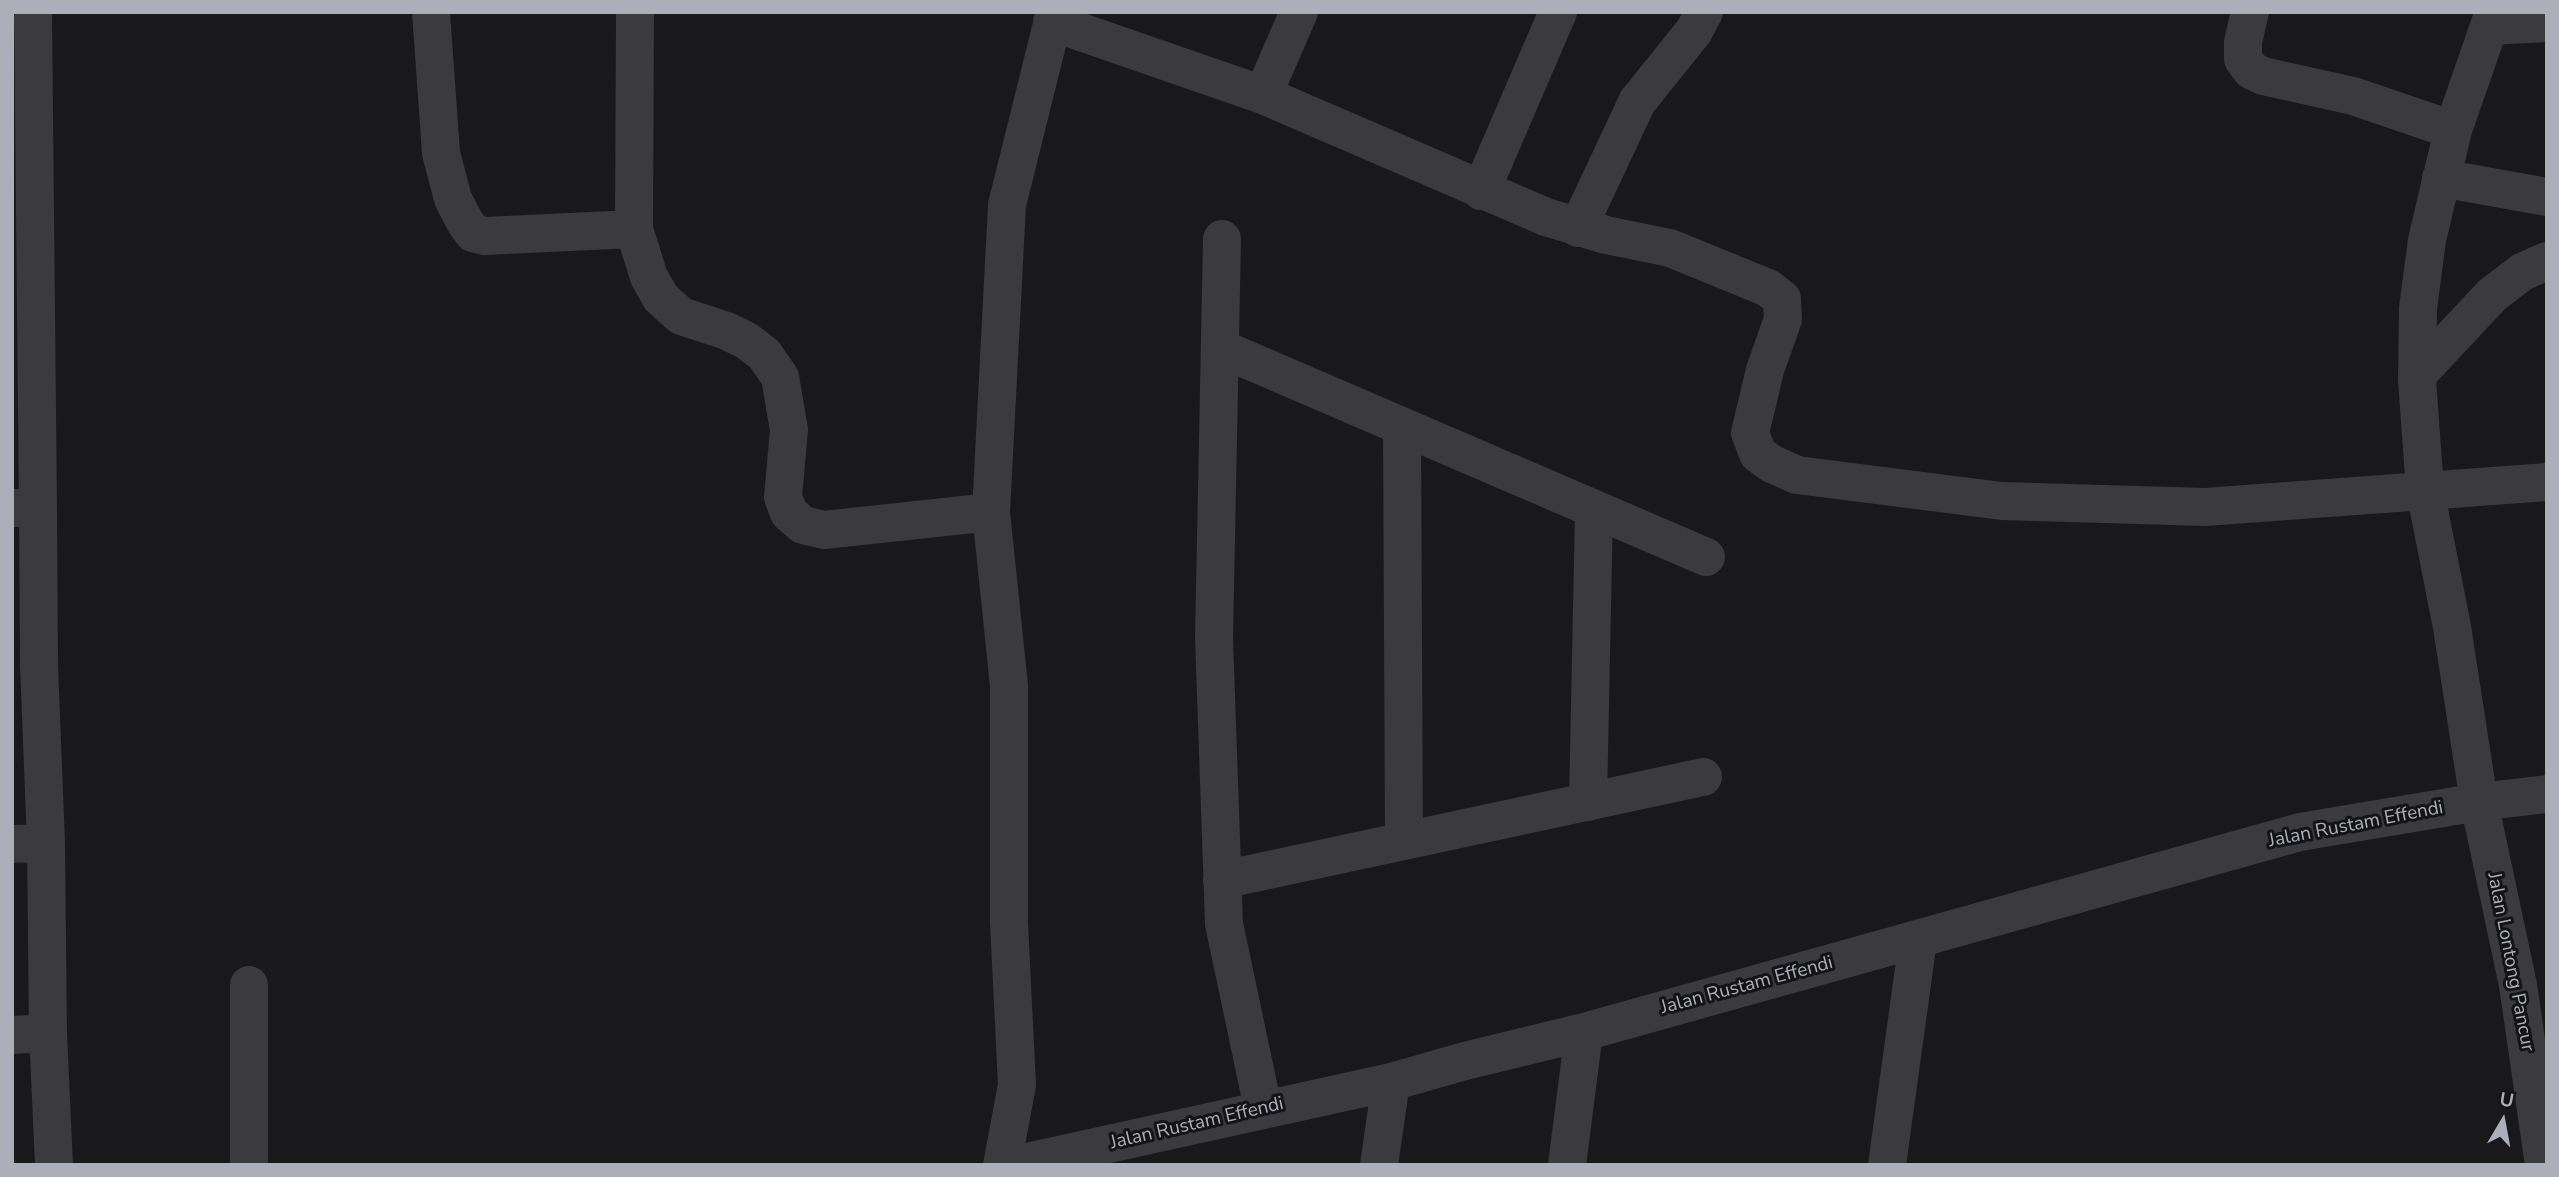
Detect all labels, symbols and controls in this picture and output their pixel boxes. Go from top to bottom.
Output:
street label: Jalan Rustam Effendi [2267,797,2445,853]
street label: Jalan Lontong Pancur [2481,871,2539,1053]
street label: Jalan Rustam Effendi [1658,952,1836,1020]
north arrow [2468,1086,2538,1156]
text: U [2497,1086,2516,1114]
street label: Jalan Rustam Effendi [1108,1093,1286,1155]

